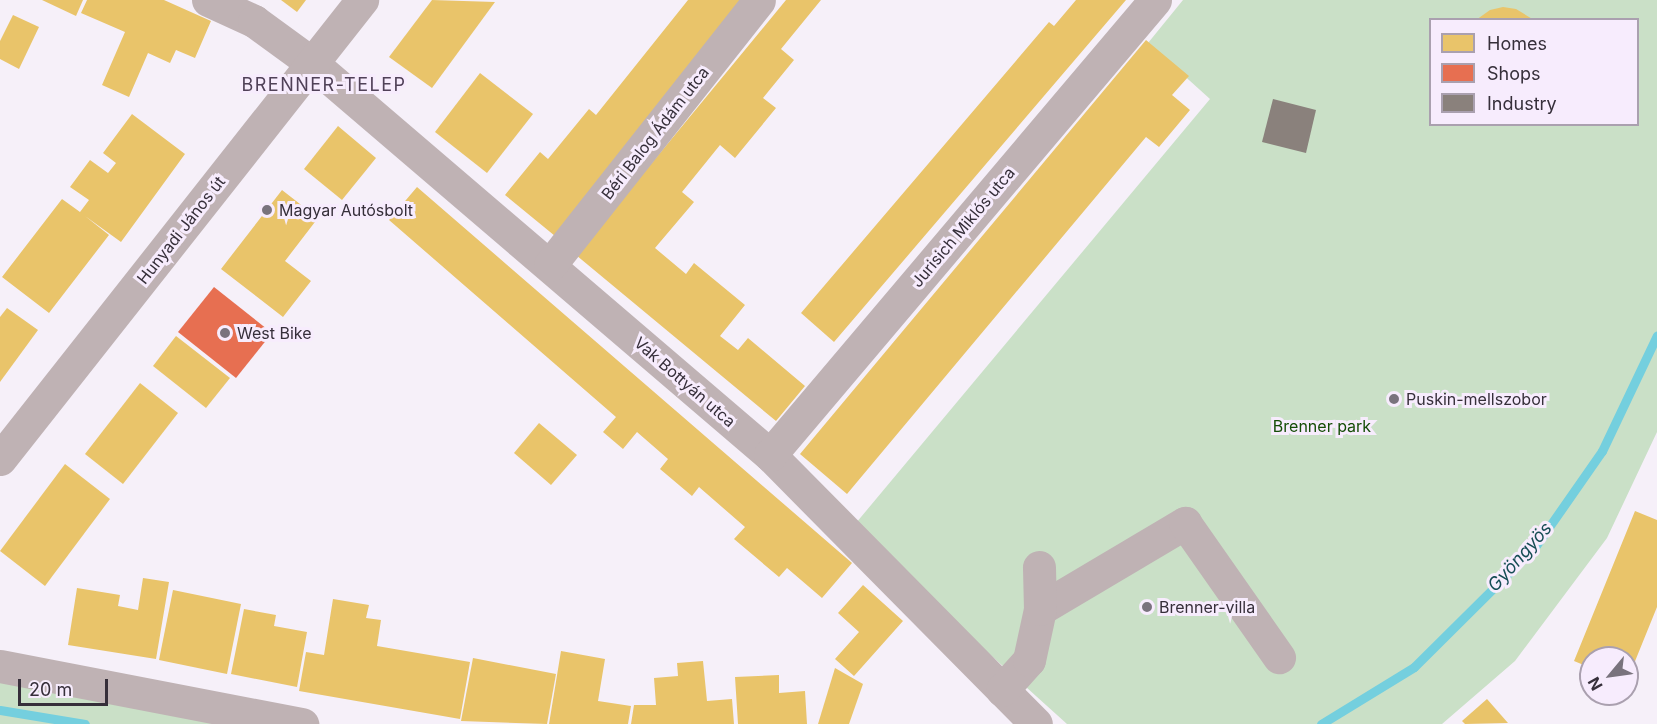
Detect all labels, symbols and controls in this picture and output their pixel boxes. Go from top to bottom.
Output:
legend [1429,18,1639,126]
text: Homes [1487,33,1547,54]
street label: Béri Balog Ádám utca [597,63,713,203]
text: Shops [1487,63,1541,84]
district label: BRENNER-TELEP [241,74,407,96]
text: Industry [1487,93,1557,114]
street label: Jurisich Miklós utca [907,163,1019,291]
street label: Hunyadi János út [133,172,229,288]
place label: Magyar Autósbolt [279,200,413,220]
marker: Magyar Autósbolt [260,203,274,217]
place label: West Bike [237,323,312,343]
marker: West Bike [218,326,232,340]
street label: Vak Bottyán utca [631,333,739,431]
place label: Puskin-mellszobor [1406,389,1547,409]
marker: Puskin-mellszobor [1387,392,1401,406]
park label: Brenner park [1273,416,1371,436]
water label: Gyöngyös [1483,518,1557,596]
place label: Brenner-villa [1159,597,1255,617]
marker: Brenner-villa [1140,600,1154,614]
north arrow [1579,646,1639,706]
scale bar [21,667,111,705]
text: N [1583,674,1607,694]
text: 20 m [29,679,72,700]

